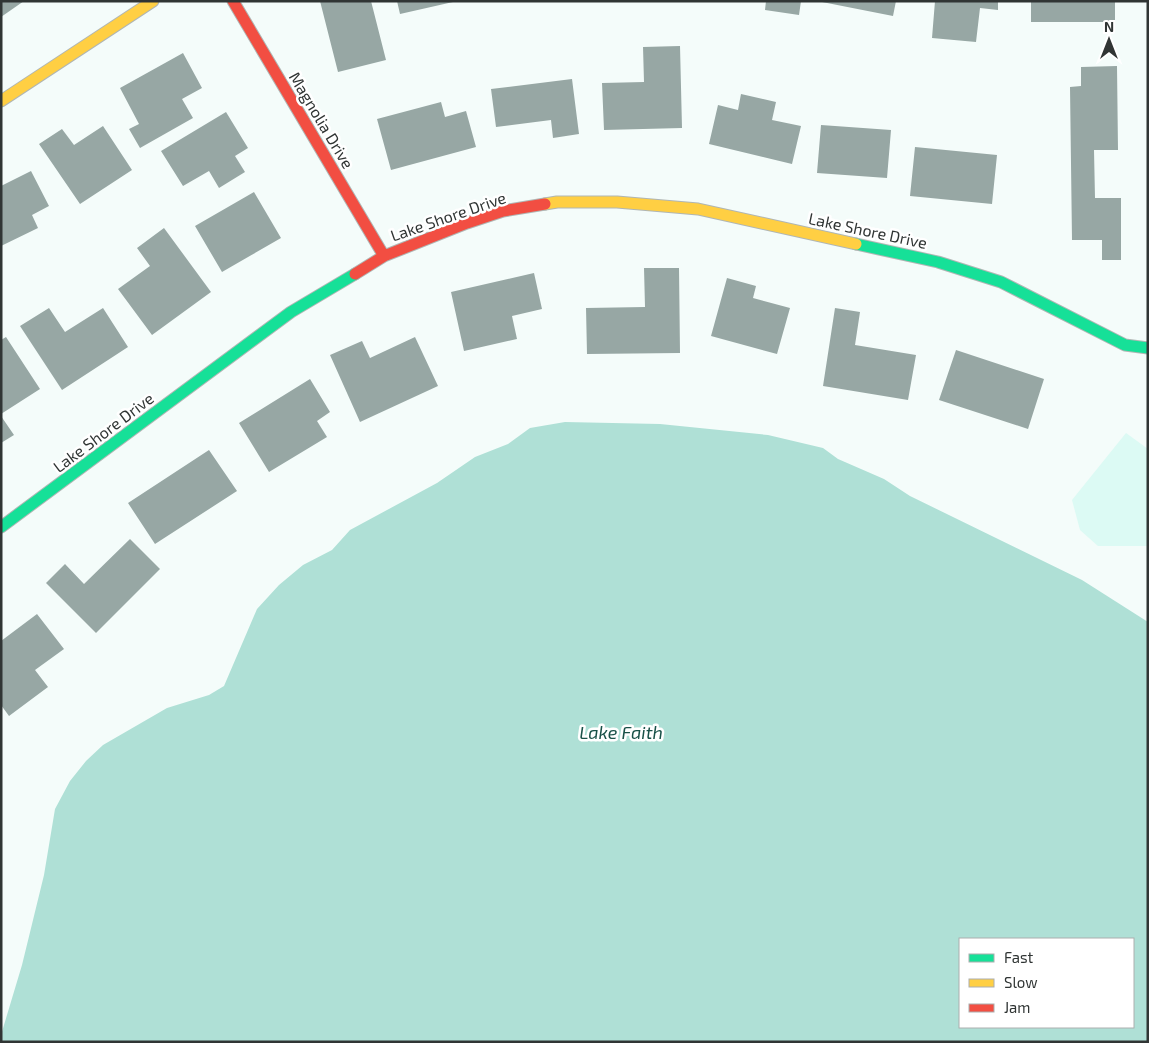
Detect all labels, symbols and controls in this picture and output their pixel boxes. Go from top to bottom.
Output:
north arrow [1084,15,1134,65]
text: N [1104,18,1114,35]
street label: Magnolia Drive [286,68,358,172]
street label: Lake Shore Drive [388,187,508,245]
street label: Lake Shore Drive [807,208,929,252]
street label: Lake Shore Drive [49,388,157,476]
water label: Lake Faith [579,721,663,743]
legend [959,938,1134,1028]
text: Fast [1004,948,1034,966]
text: Slow [1004,973,1038,991]
text: Jam [1004,998,1030,1016]

